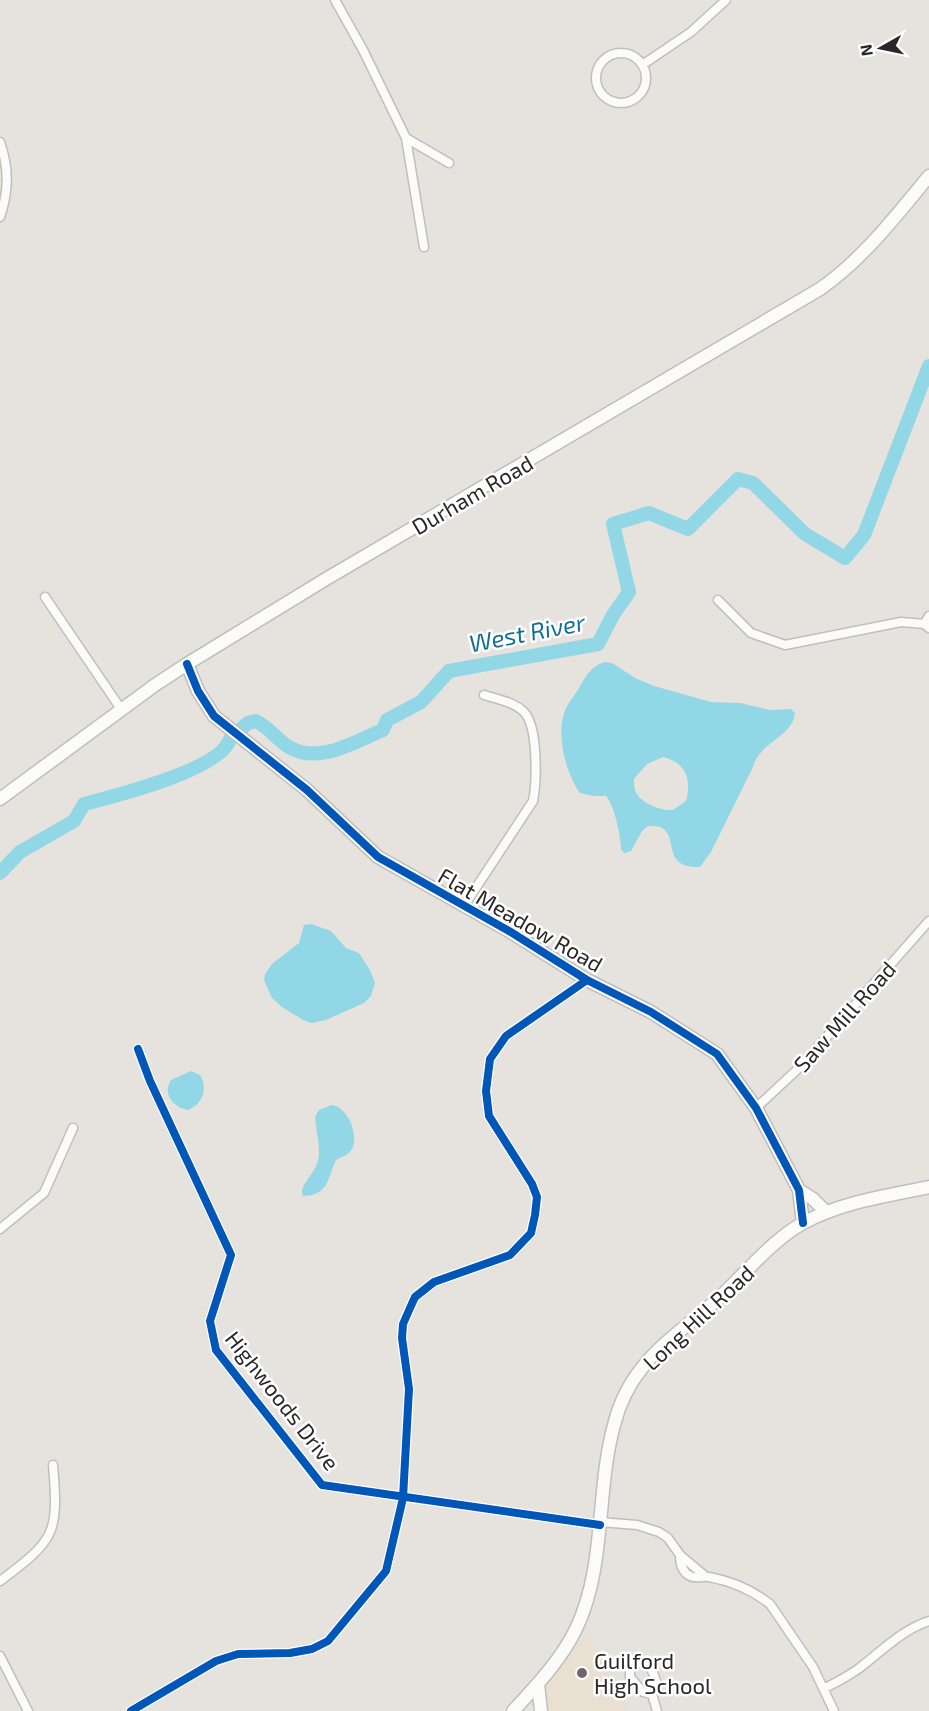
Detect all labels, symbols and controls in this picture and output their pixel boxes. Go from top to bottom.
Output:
north arrow [851,18,911,78]
text: N [855,43,876,58]
street label: Durham Road [407,449,537,539]
water label: West River [467,606,588,657]
street label: Flat Meadow Road [434,861,608,977]
street label: Saw Mill Road [788,955,900,1077]
street label: Long Hill Road [637,1259,759,1375]
street label: Highwoods Drive [221,1325,345,1475]
place label: Guilford High School [594,1647,712,1698]
marker: Guilford High School [575,1666,589,1680]

